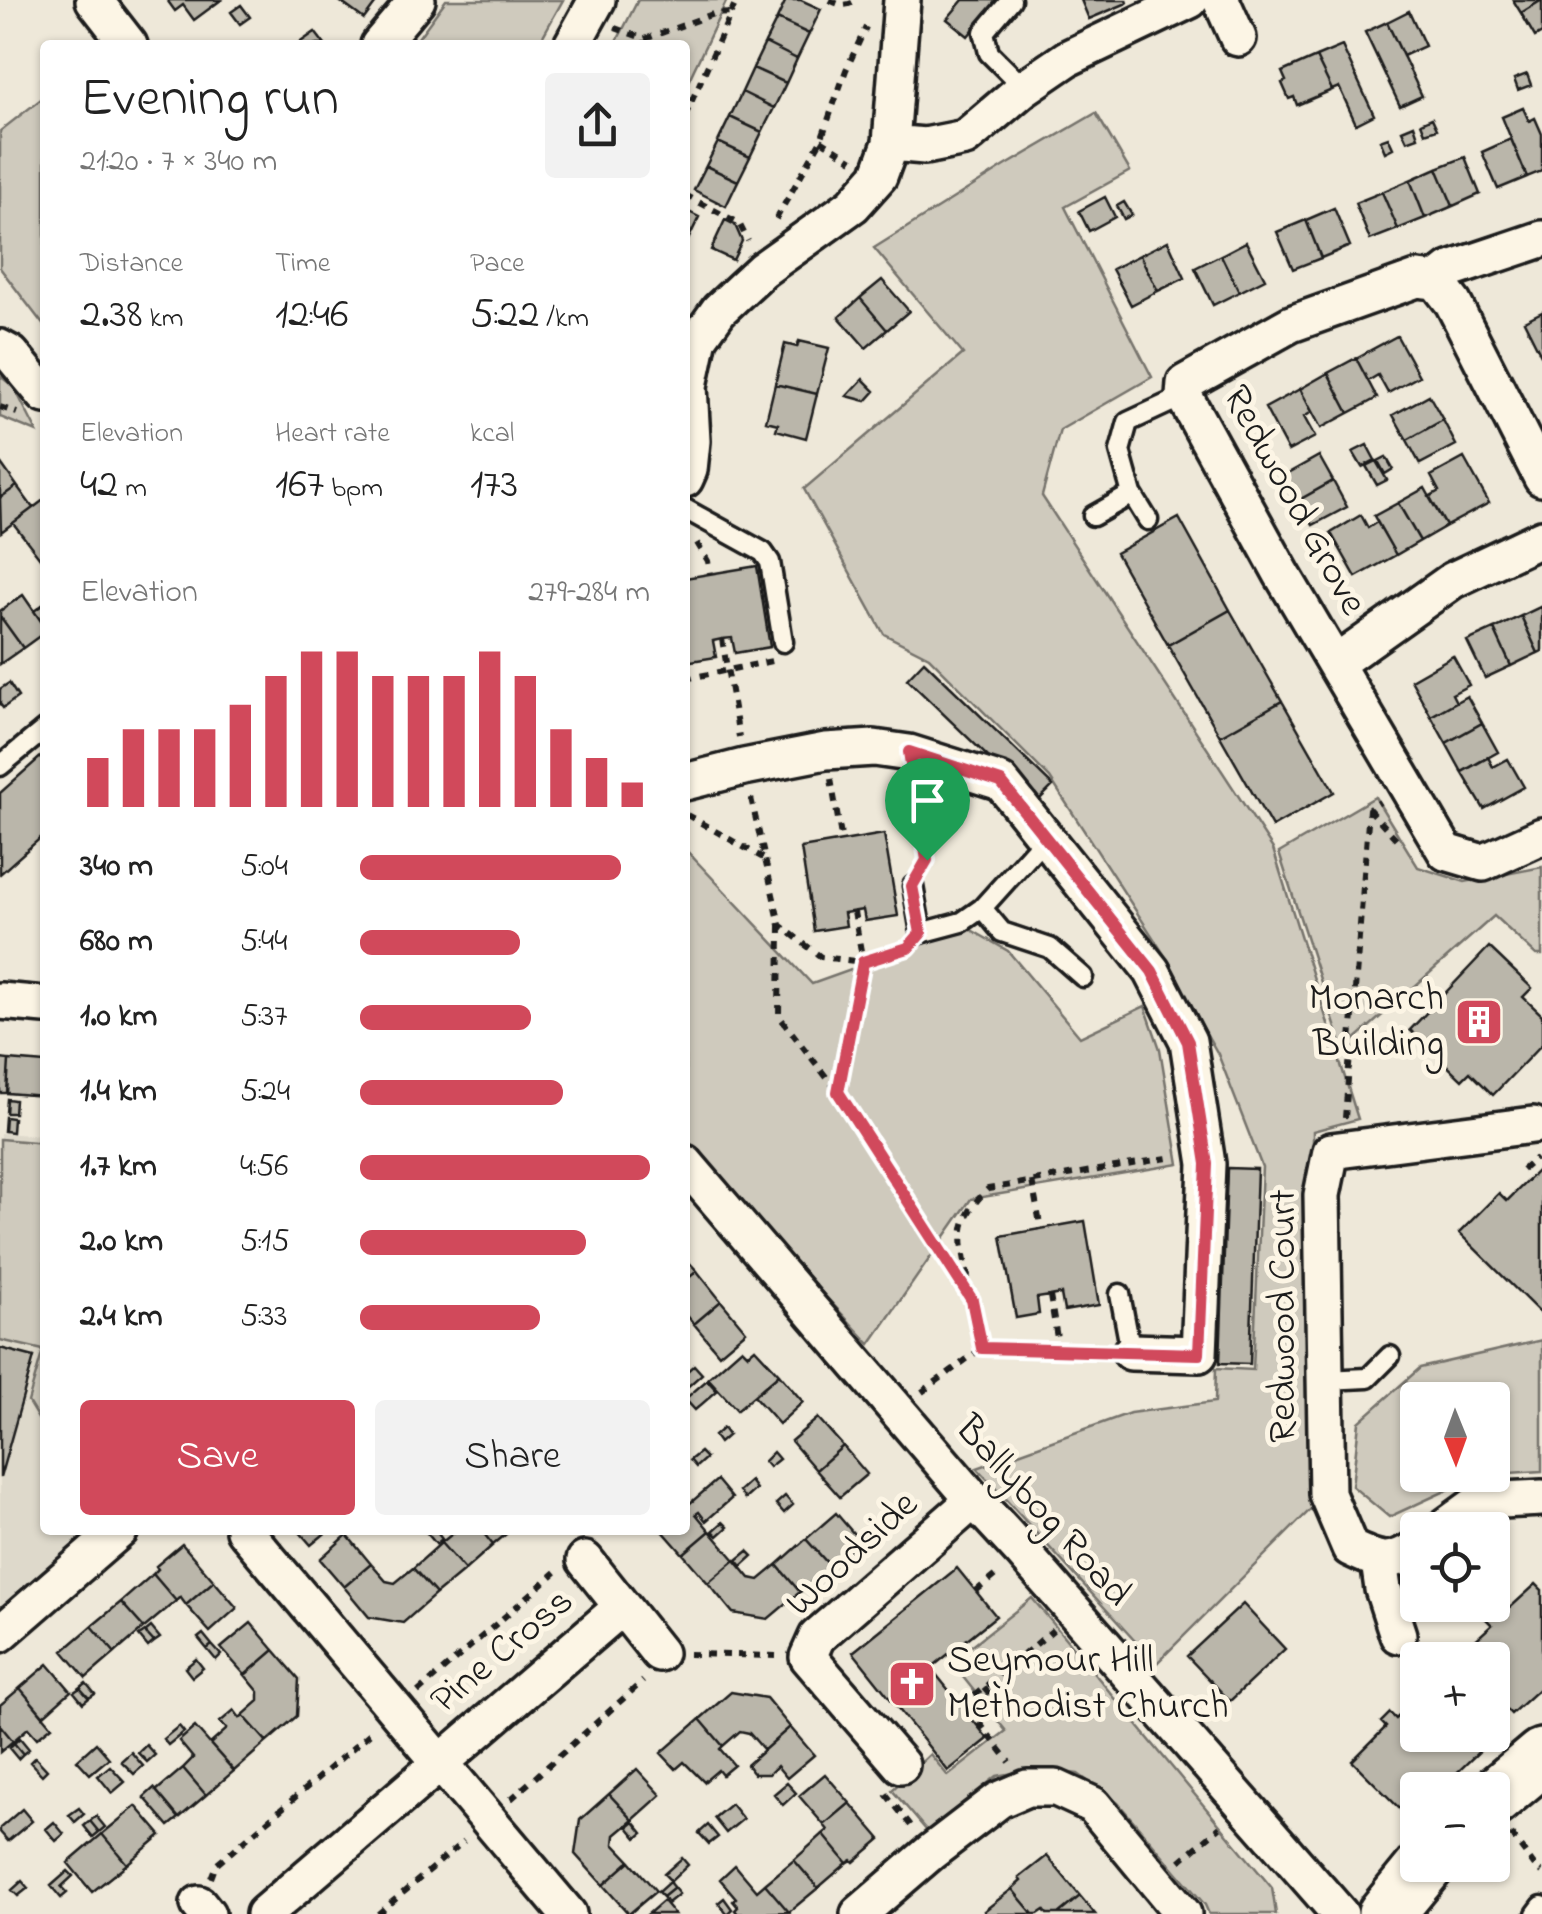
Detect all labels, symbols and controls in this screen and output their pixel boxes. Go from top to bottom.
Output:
text: Evening run [80,61,339,141]
button: share [545,73,650,178]
text: 21:20 · 7 × 340 m [80,139,277,186]
text: Distance [80,244,183,285]
text: Time [275,244,330,285]
text: Pace [470,244,525,285]
text: 2.38 [80,285,143,346]
text: 12:46 [275,285,349,346]
text: 5:22 [470,285,539,346]
text: km [143,299,184,340]
text: /km [539,299,589,340]
street label: Redwood Grove [1205,375,1381,627]
text: Elevation [80,414,183,455]
text: Heart rate [275,414,390,455]
text: kcal [470,414,515,455]
text: 42 [80,455,118,516]
text: 167 [275,455,324,516]
text: 173 [470,455,518,516]
text: m [118,469,147,510]
text: bpm [324,469,383,510]
text: Elevation [80,570,198,617]
text: 279–284 m [528,570,650,617]
pin [885,758,970,861]
icon: arrive [900,773,955,828]
text: 340 m [80,844,153,891]
text: 5:04 [240,844,288,891]
text: 680 m [80,919,153,966]
text: 5:44 [240,919,287,966]
place label: Monarch Building [1308,970,1444,1075]
text: 1.0 km [80,994,157,1041]
text: 5:37 [240,994,287,1041]
building icon: Monarch Building [1453,996,1505,1048]
text: 1.4 km [80,1069,157,1116]
text: 5:24 [240,1069,290,1116]
text: 1.7 km [80,1144,157,1191]
text: 4:56 [240,1144,288,1191]
street label: Redwood Court [1255,1189,1314,1443]
text: 2.0 km [80,1219,163,1266]
text: 5:15 [240,1219,290,1266]
text: 2.4 km [80,1294,162,1341]
text: 5:33 [240,1294,287,1341]
north arrow [1400,1382,1510,1492]
map controls [1400,1382,1510,1882]
button: Save [80,1400,355,1515]
button: Share [375,1400,650,1515]
street label: Ballybog Road [939,1402,1145,1621]
street label: Woodside [773,1478,933,1632]
button: locate [1400,1512,1510,1622]
street label: Pine Cross [418,1574,588,1730]
place label: Seymour Hill Methodist Church [947,1632,1229,1737]
button: + [1400,1642,1510,1752]
church icon: Seymour Hill Methodist Church [886,1658,938,1710]
button: − [1400,1772,1510,1882]

